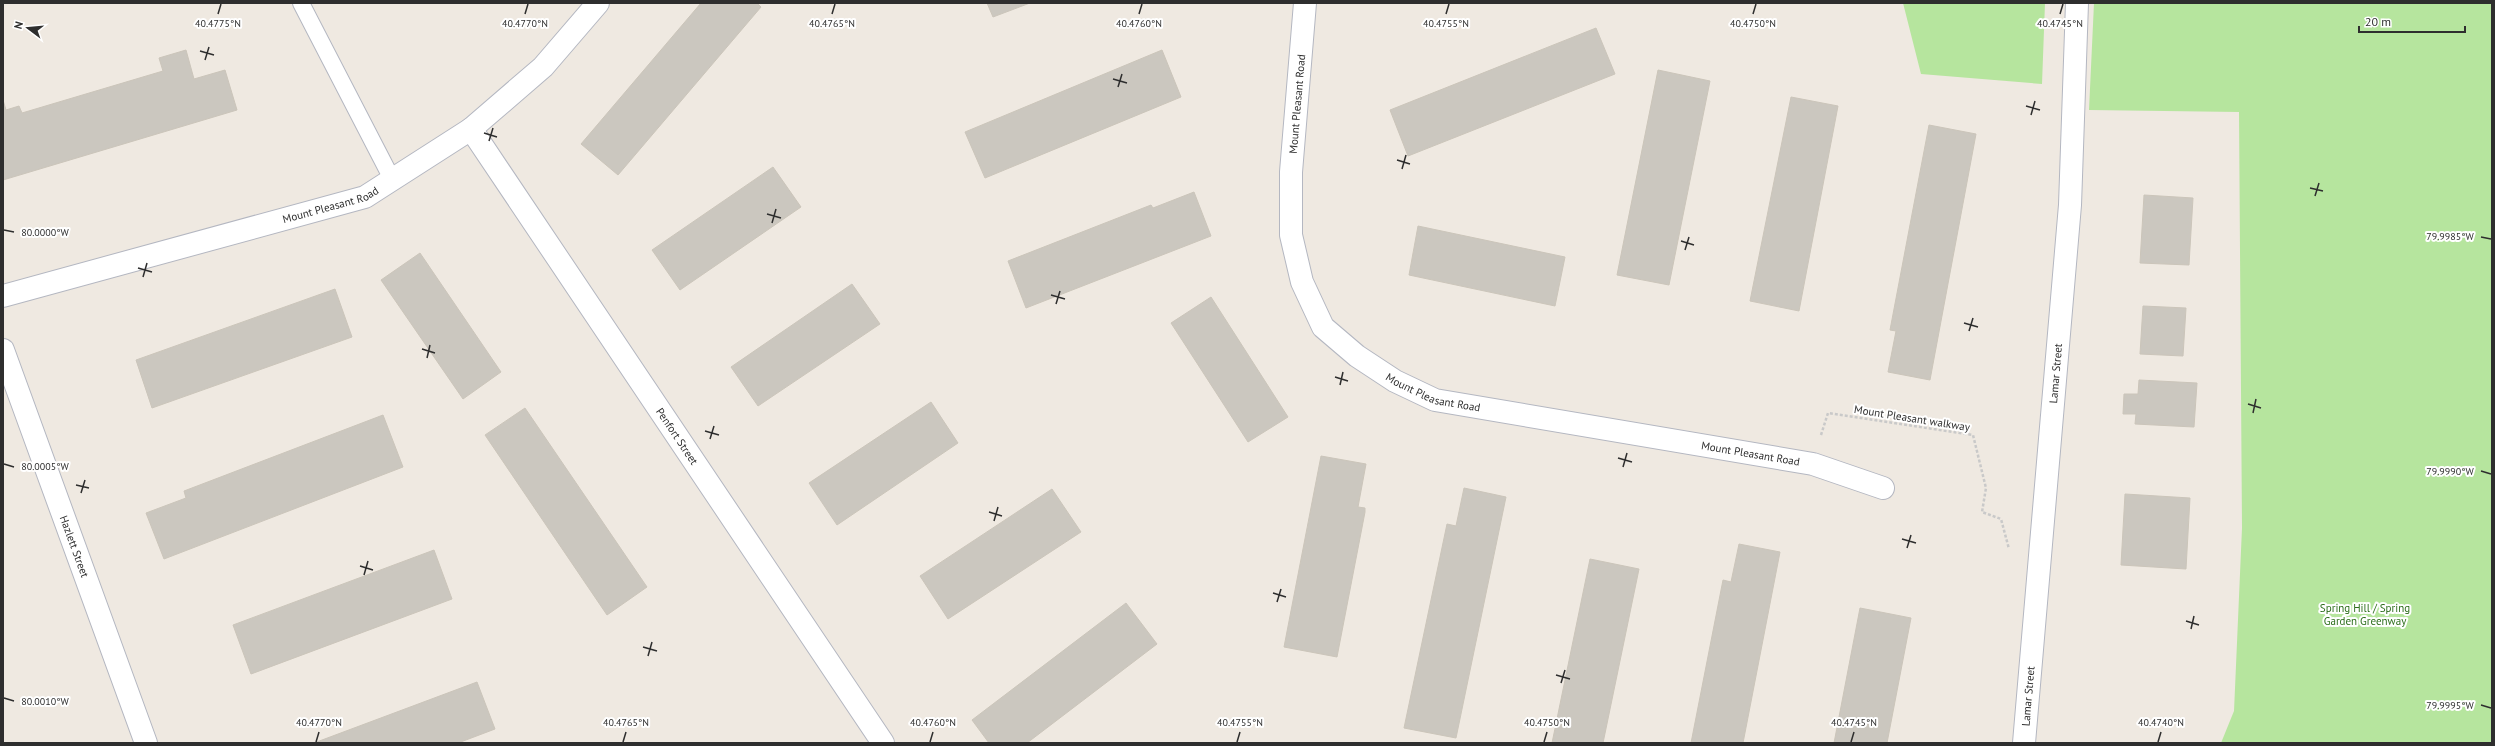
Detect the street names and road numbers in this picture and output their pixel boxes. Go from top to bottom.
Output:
street label: Mount Pleasant Road [1286,54,1308,154]
street label: Mount Pleasant Road [281,183,381,226]
street label: Lamar Street [2046,343,2065,404]
street label: Mount Pleasant Road [1383,370,1482,415]
street label: Mount Pleasant walkway [1853,402,1972,434]
street label: Penfort Street [653,405,701,468]
street label: Mount Pleasant Road [1700,438,1801,469]
street label: Hazlett Street [57,513,92,580]
street label: Lamar Street [2018,665,2038,727]

